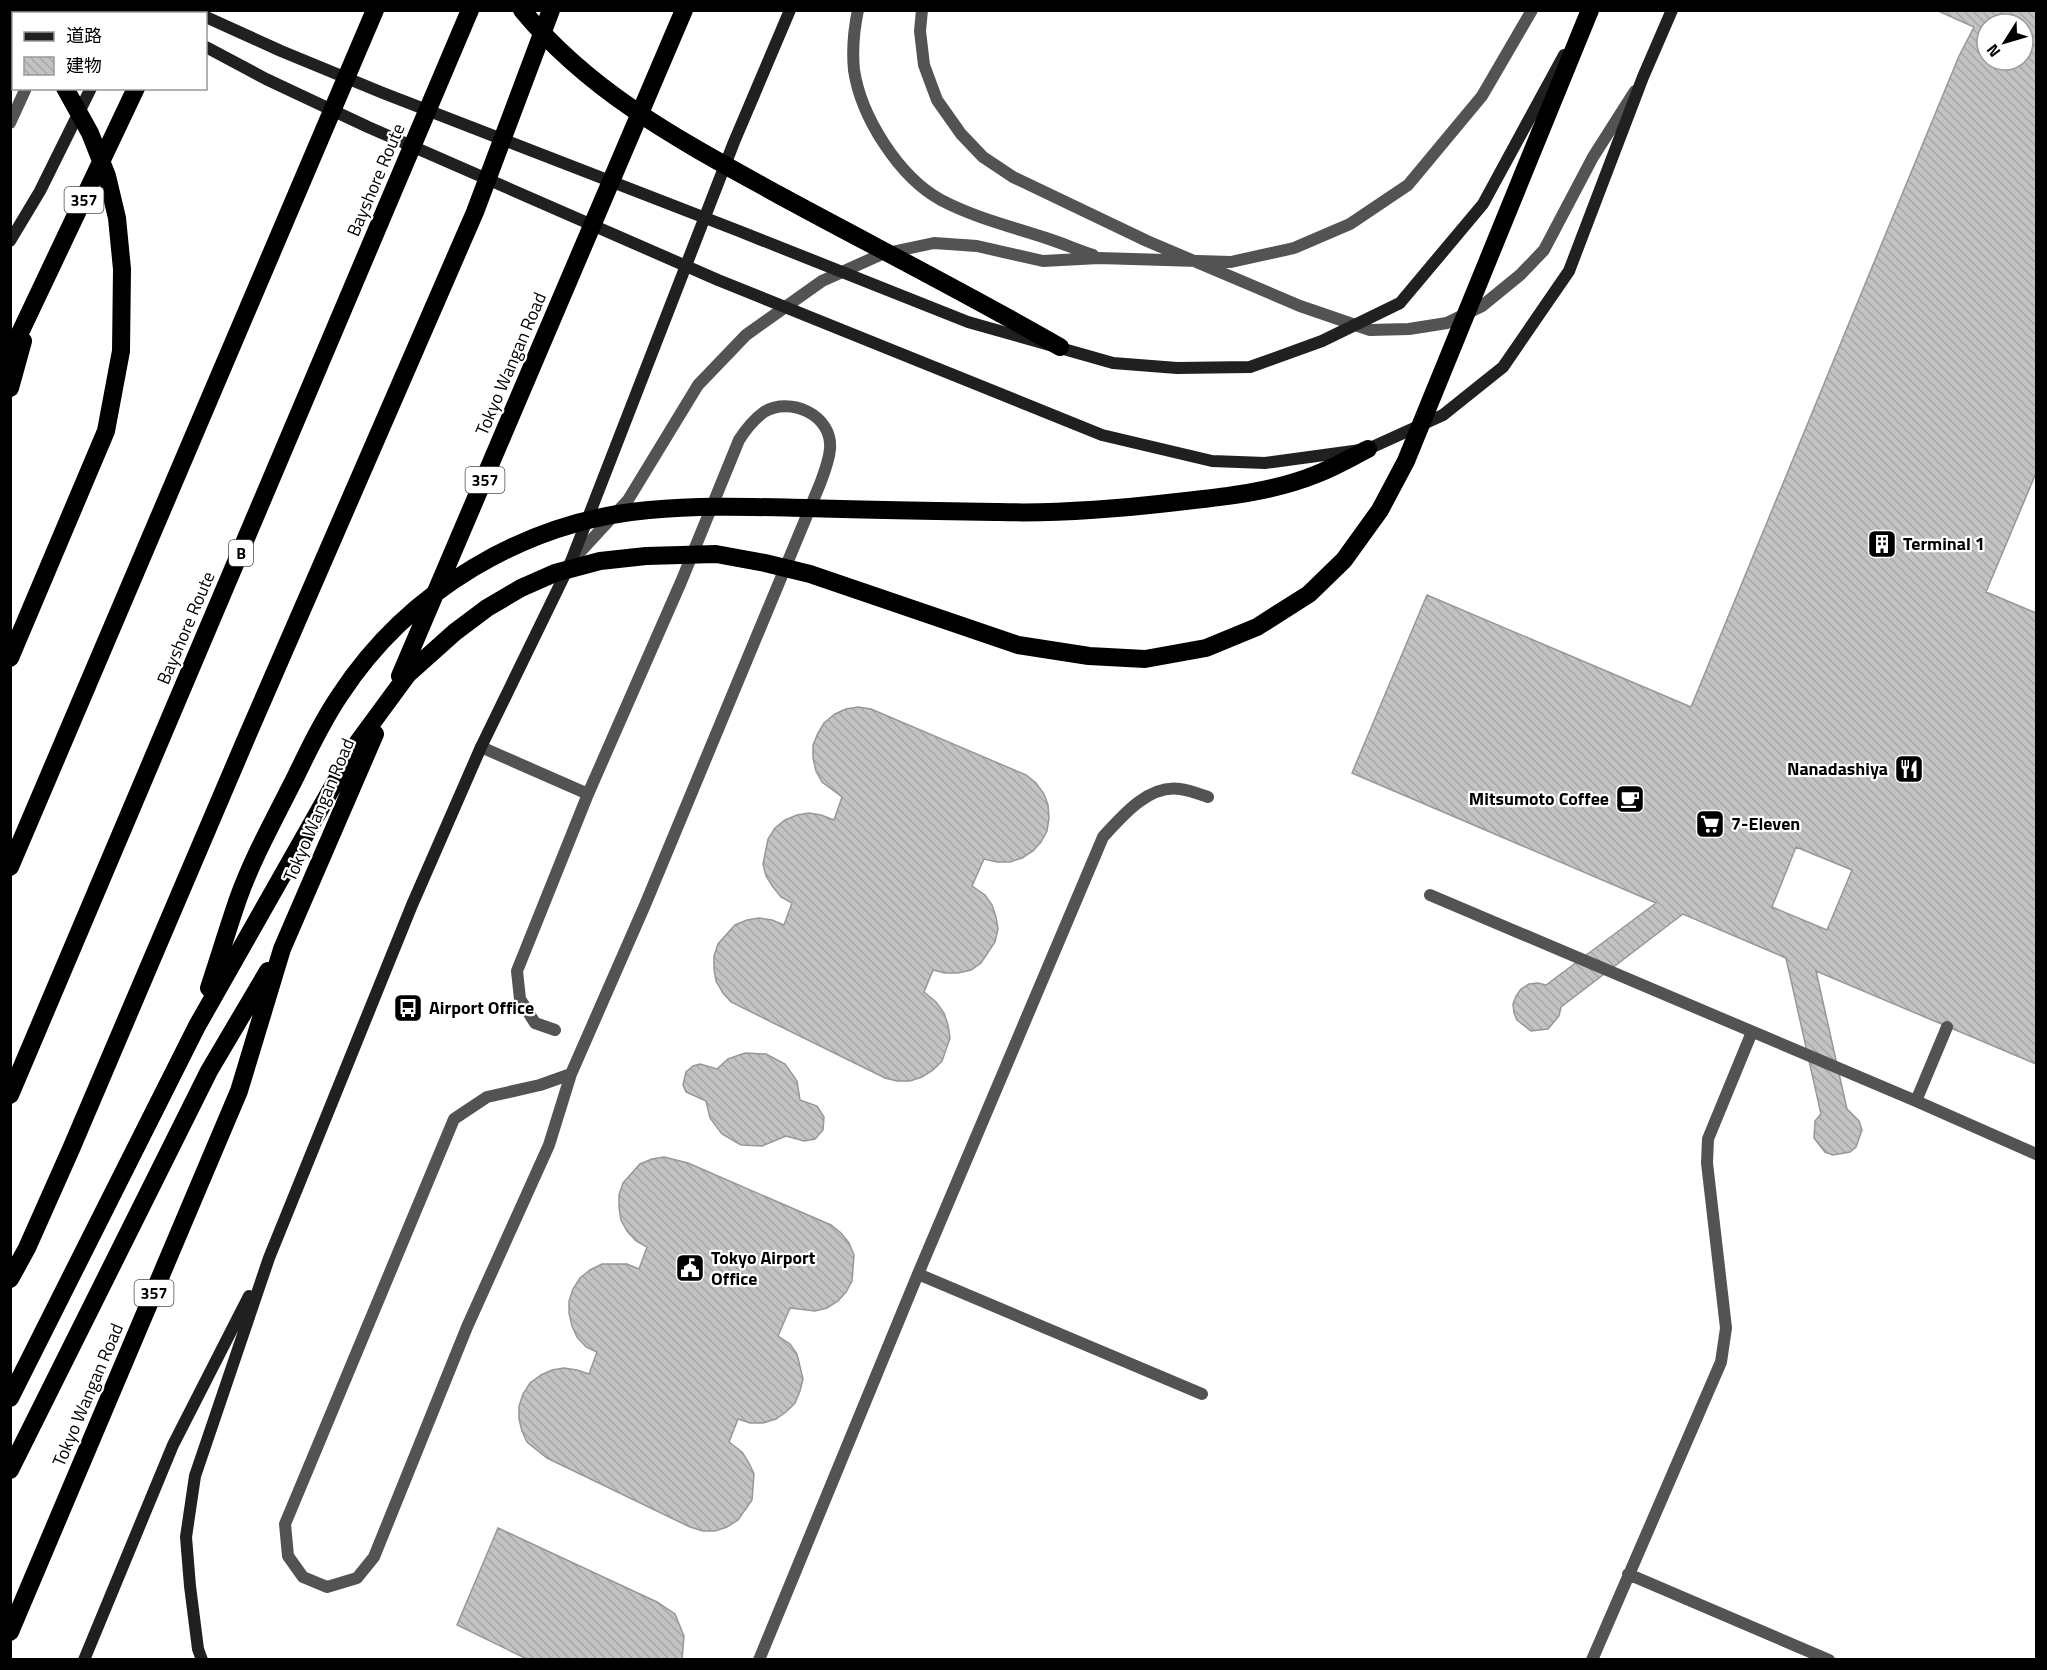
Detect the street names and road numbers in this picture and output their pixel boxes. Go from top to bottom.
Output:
street label: Bayshore Route [340,119,412,241]
road number: 357 [64,187,104,213]
street label: Tokyo Wangan Road [468,288,553,440]
road number: 357 [466,467,504,493]
road number: B [229,540,253,566]
street label: Bayshore Route [150,567,222,689]
street label: Tokyo Wangan Road [276,734,361,886]
road number: 357 [134,1280,174,1306]
street label: Tokyo Wangan Road [45,1319,130,1471]

